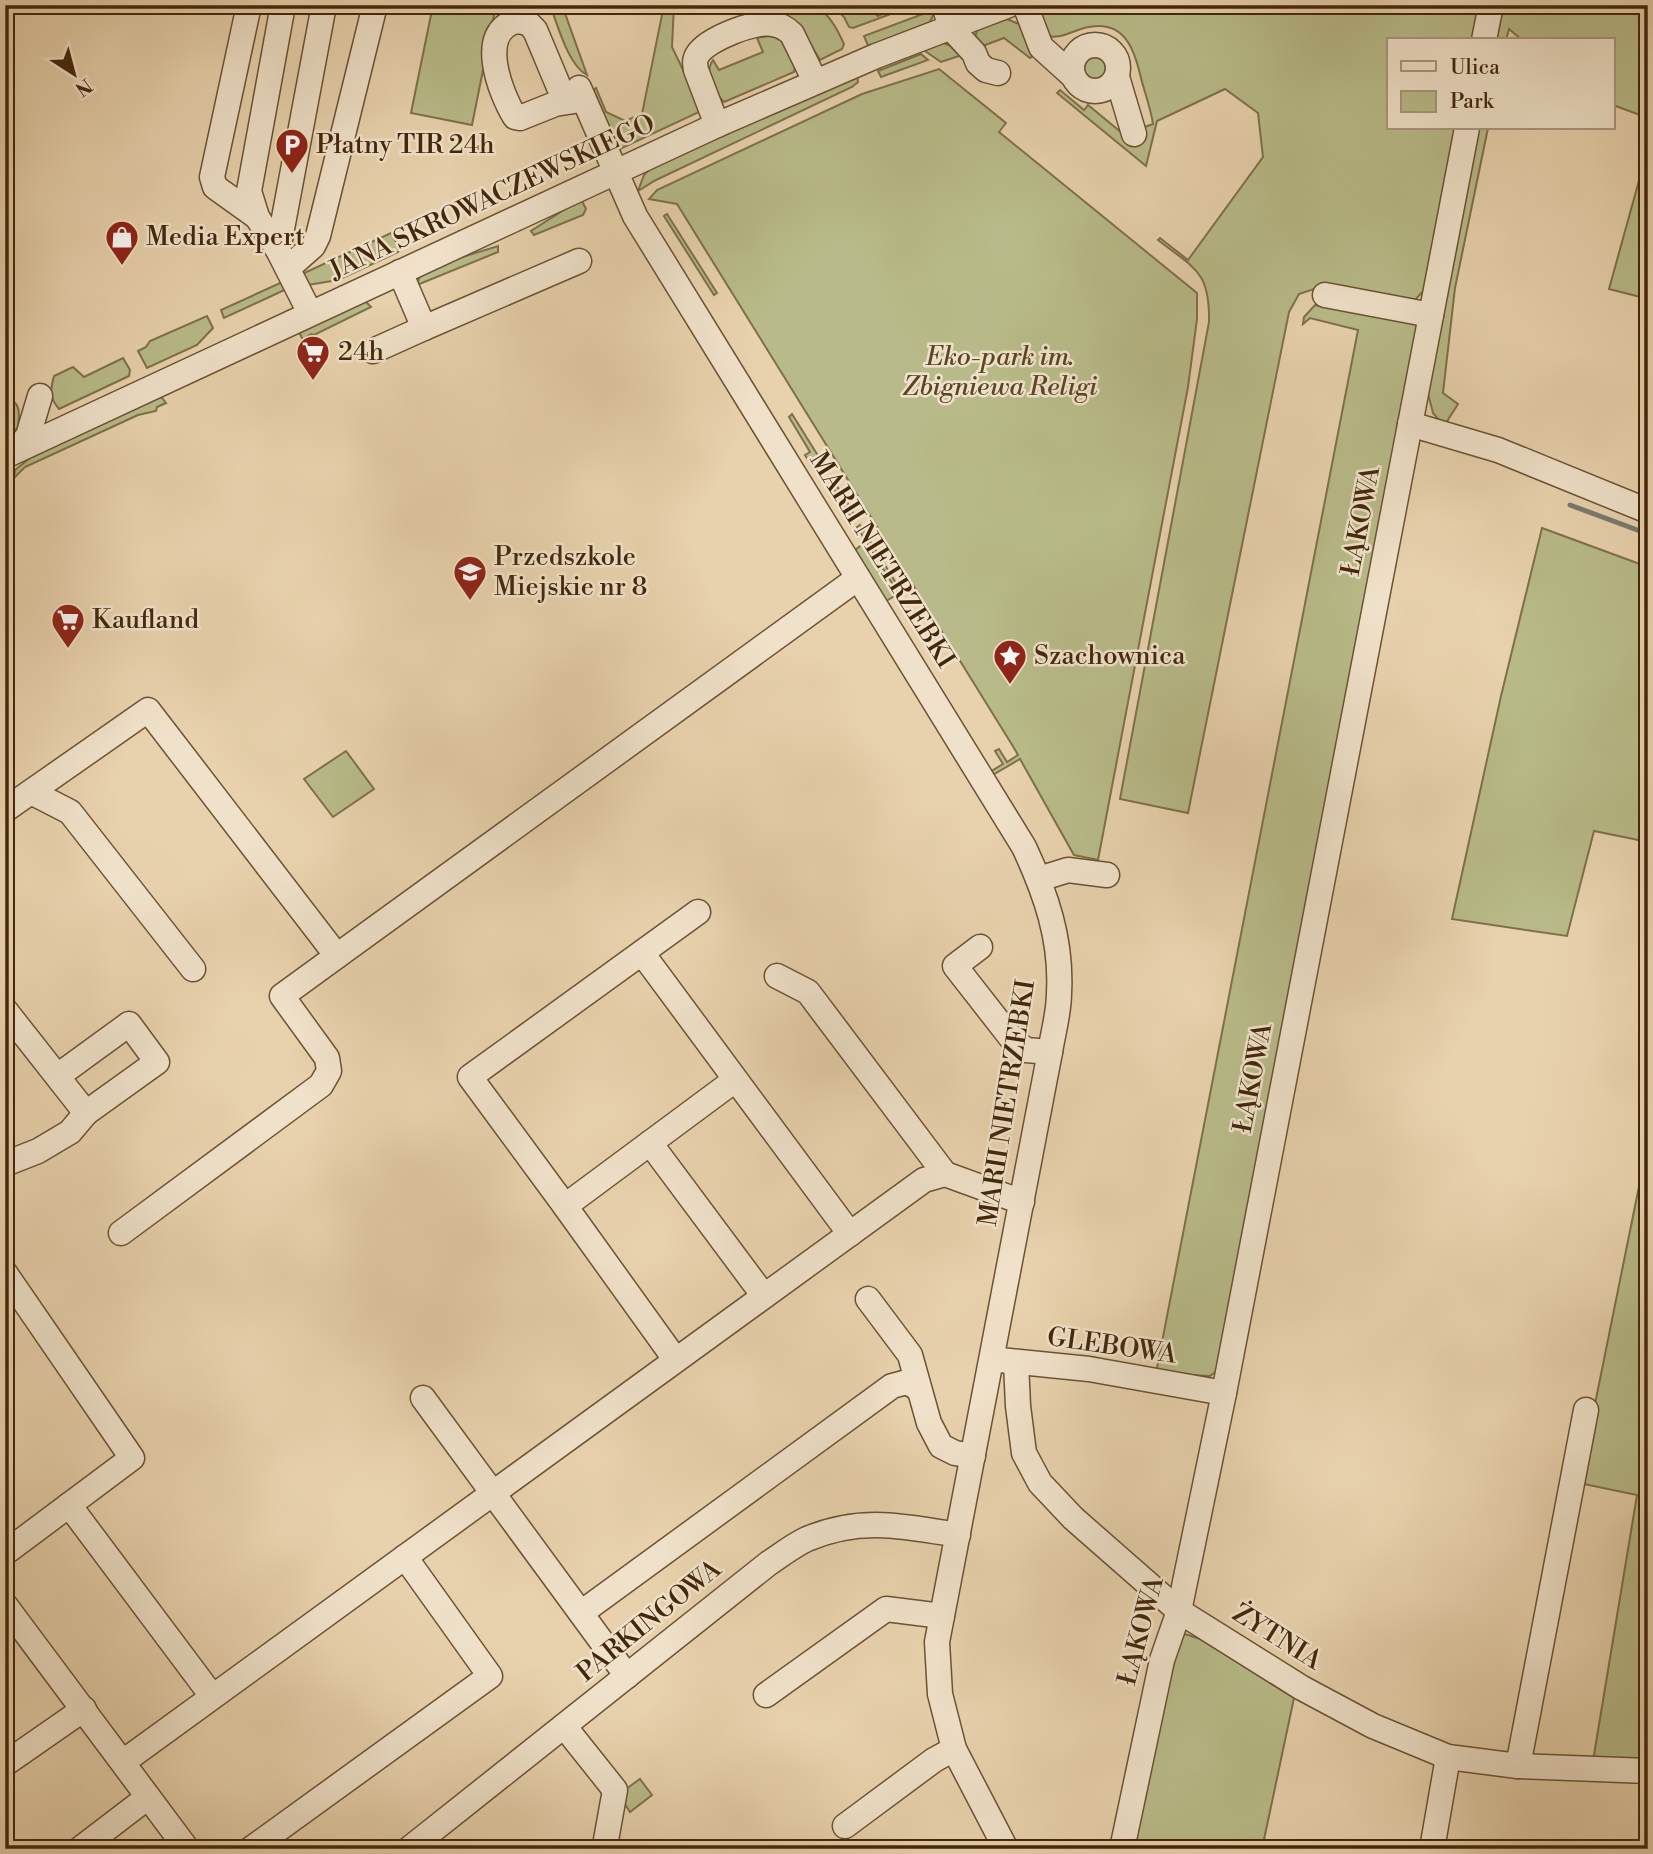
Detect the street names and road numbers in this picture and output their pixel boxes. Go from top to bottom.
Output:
street label: JANA SKROWACZEWSKIEGO [323,107,660,287]
street label: MARII NIETRZEBKI [802,446,962,674]
street label: ŁĄKOWA [1335,462,1388,579]
street label: MARII NIETRZEBKI [972,977,1042,1228]
street label: ŁĄKOWA [1227,1019,1280,1136]
street label: GLEBOWA [1045,1321,1180,1371]
street label: PARKINGOWA [570,1552,728,1689]
street label: ŁĄKOWA [1111,1572,1171,1689]
street label: ŻYTNIA [1226,1596,1329,1677]

